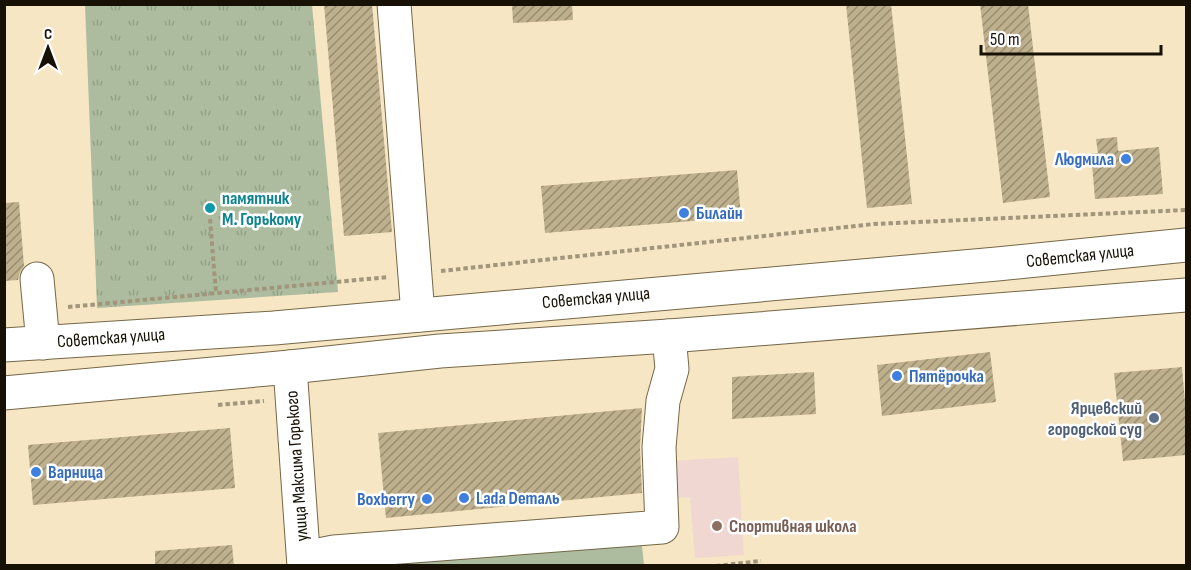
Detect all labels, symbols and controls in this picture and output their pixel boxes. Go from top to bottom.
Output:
north arrow [18,18,78,78]
scale bar [981,18,1161,56]
text: С [44,25,52,44]
text: 50 m [990,29,1020,50]
place label: Людмила [1054,149,1114,170]
marker: Людмила [1119,152,1133,166]
place label: памятник М. Горькому [222,188,302,230]
marker: памятник М. Горькому [203,201,217,215]
place label: Билайн [696,203,743,224]
marker: Билайн [677,206,691,220]
street label: Советская улица [1025,240,1135,272]
street label: Советская улица [541,283,651,313]
street label: Советская улица [56,324,166,352]
place label: Пятёрочка [909,366,984,387]
marker: Пятёрочка [890,369,904,383]
street label: улица Максима Горького [281,390,313,542]
place label: Ярцевский городской суд [1048,398,1142,440]
marker: Ярцевский городской суд [1147,411,1161,425]
place label: Варница [48,462,103,483]
marker: Варница [29,465,43,479]
place label: Lada Dеталь [476,488,559,509]
place label: Boxberry [357,489,416,510]
marker: Lada Dеталь [457,491,471,505]
marker: Boxberry [420,492,434,506]
place label: Спортивная школа [729,516,857,537]
marker: Спортивная школа [710,519,724,533]

